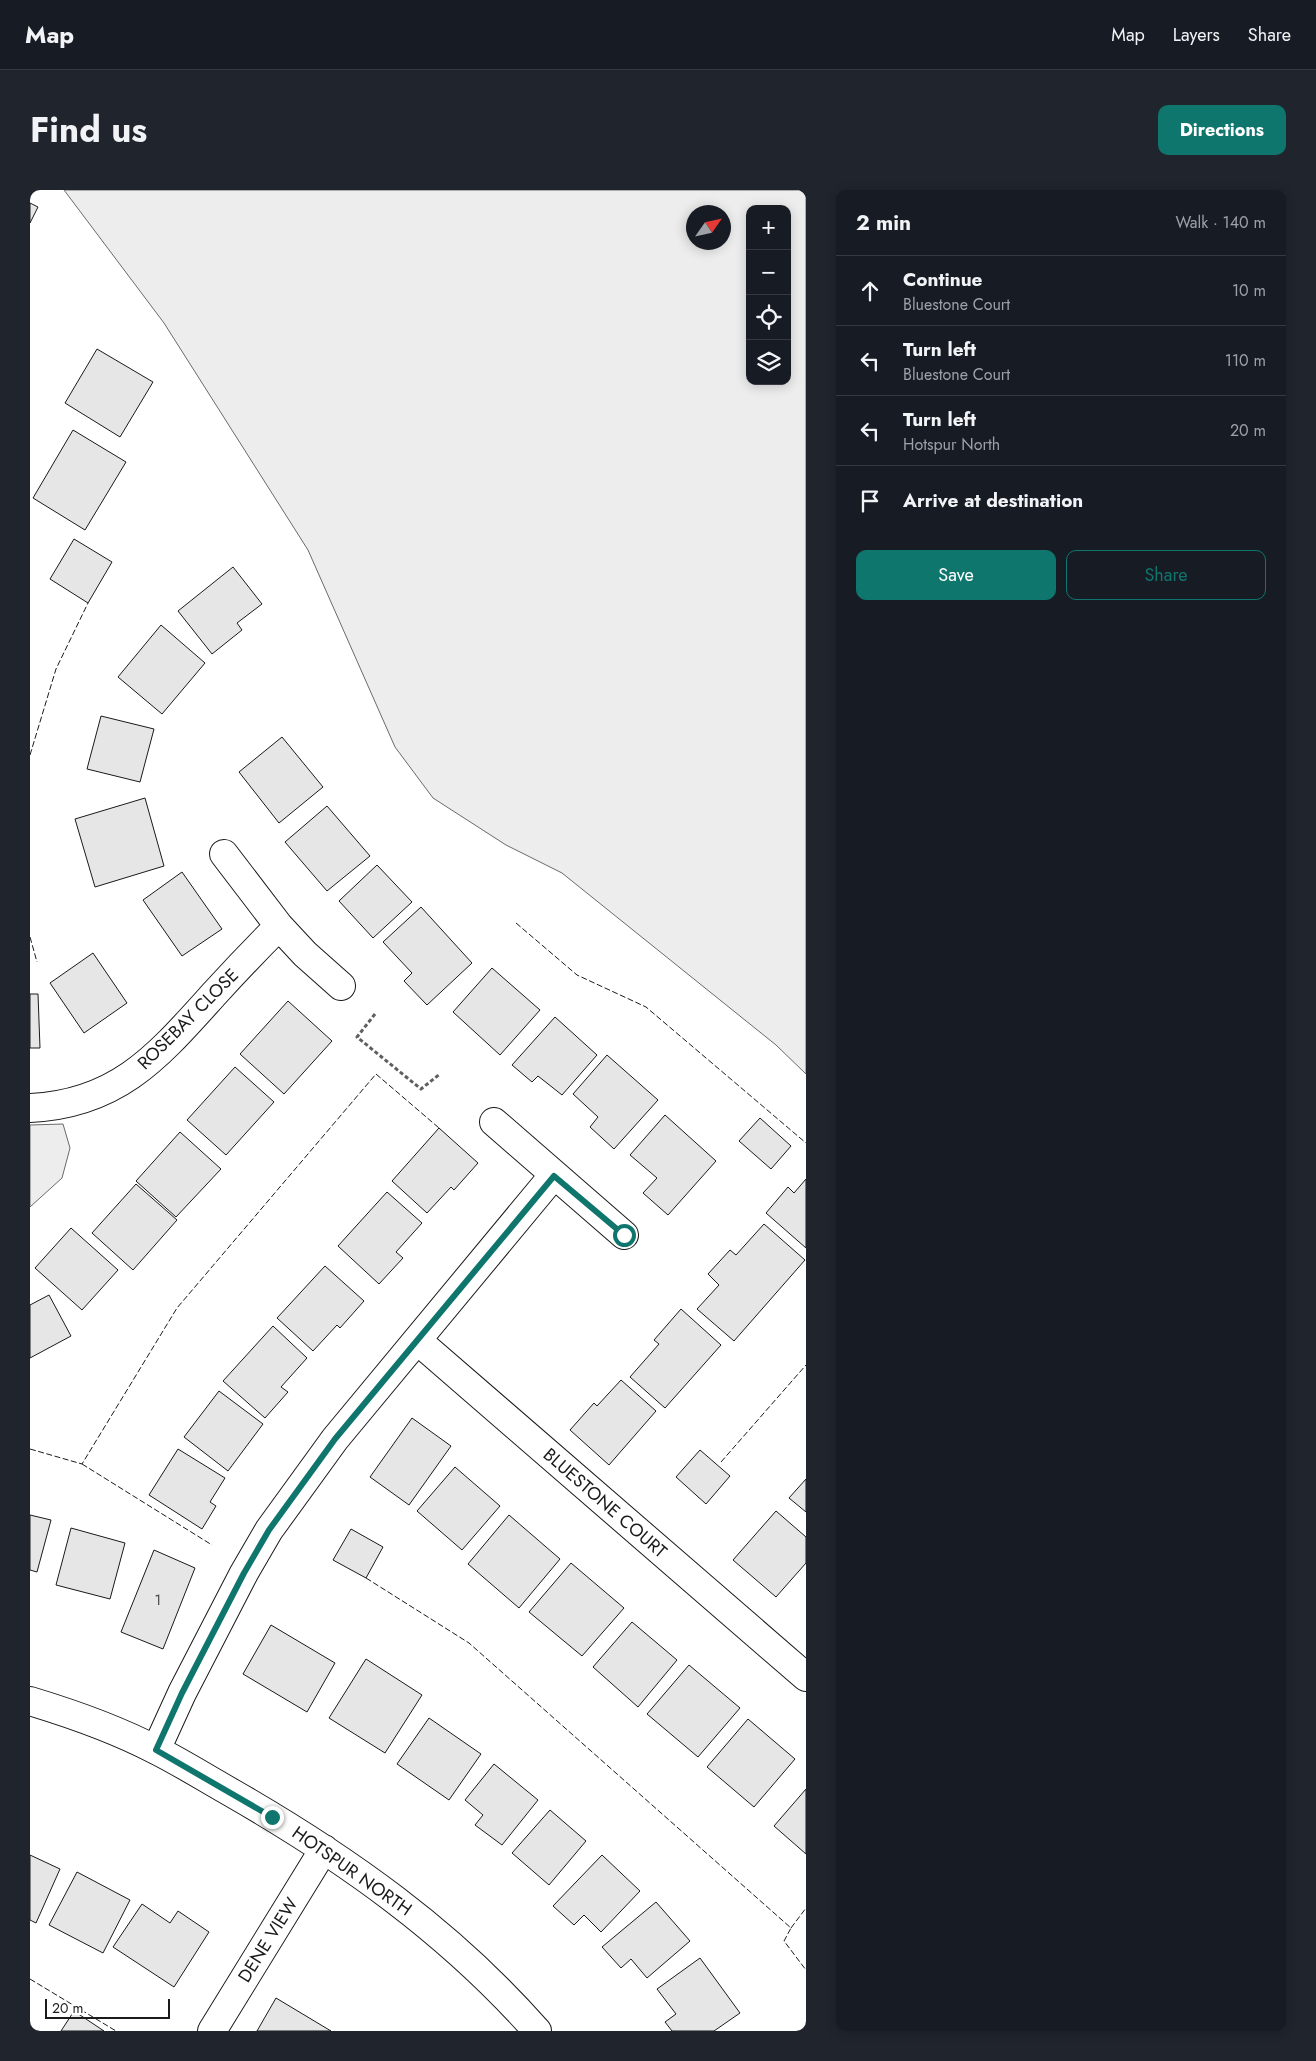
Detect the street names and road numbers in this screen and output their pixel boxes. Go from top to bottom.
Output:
street label: ROSEBAY CLOSE [131,962,245,1076]
street label: BLUESTONE COURT [537,1442,673,1565]
street label: HOTSPUR NORTH [287,1820,417,1922]
street label: DENE VIEW [232,1893,304,1987]

